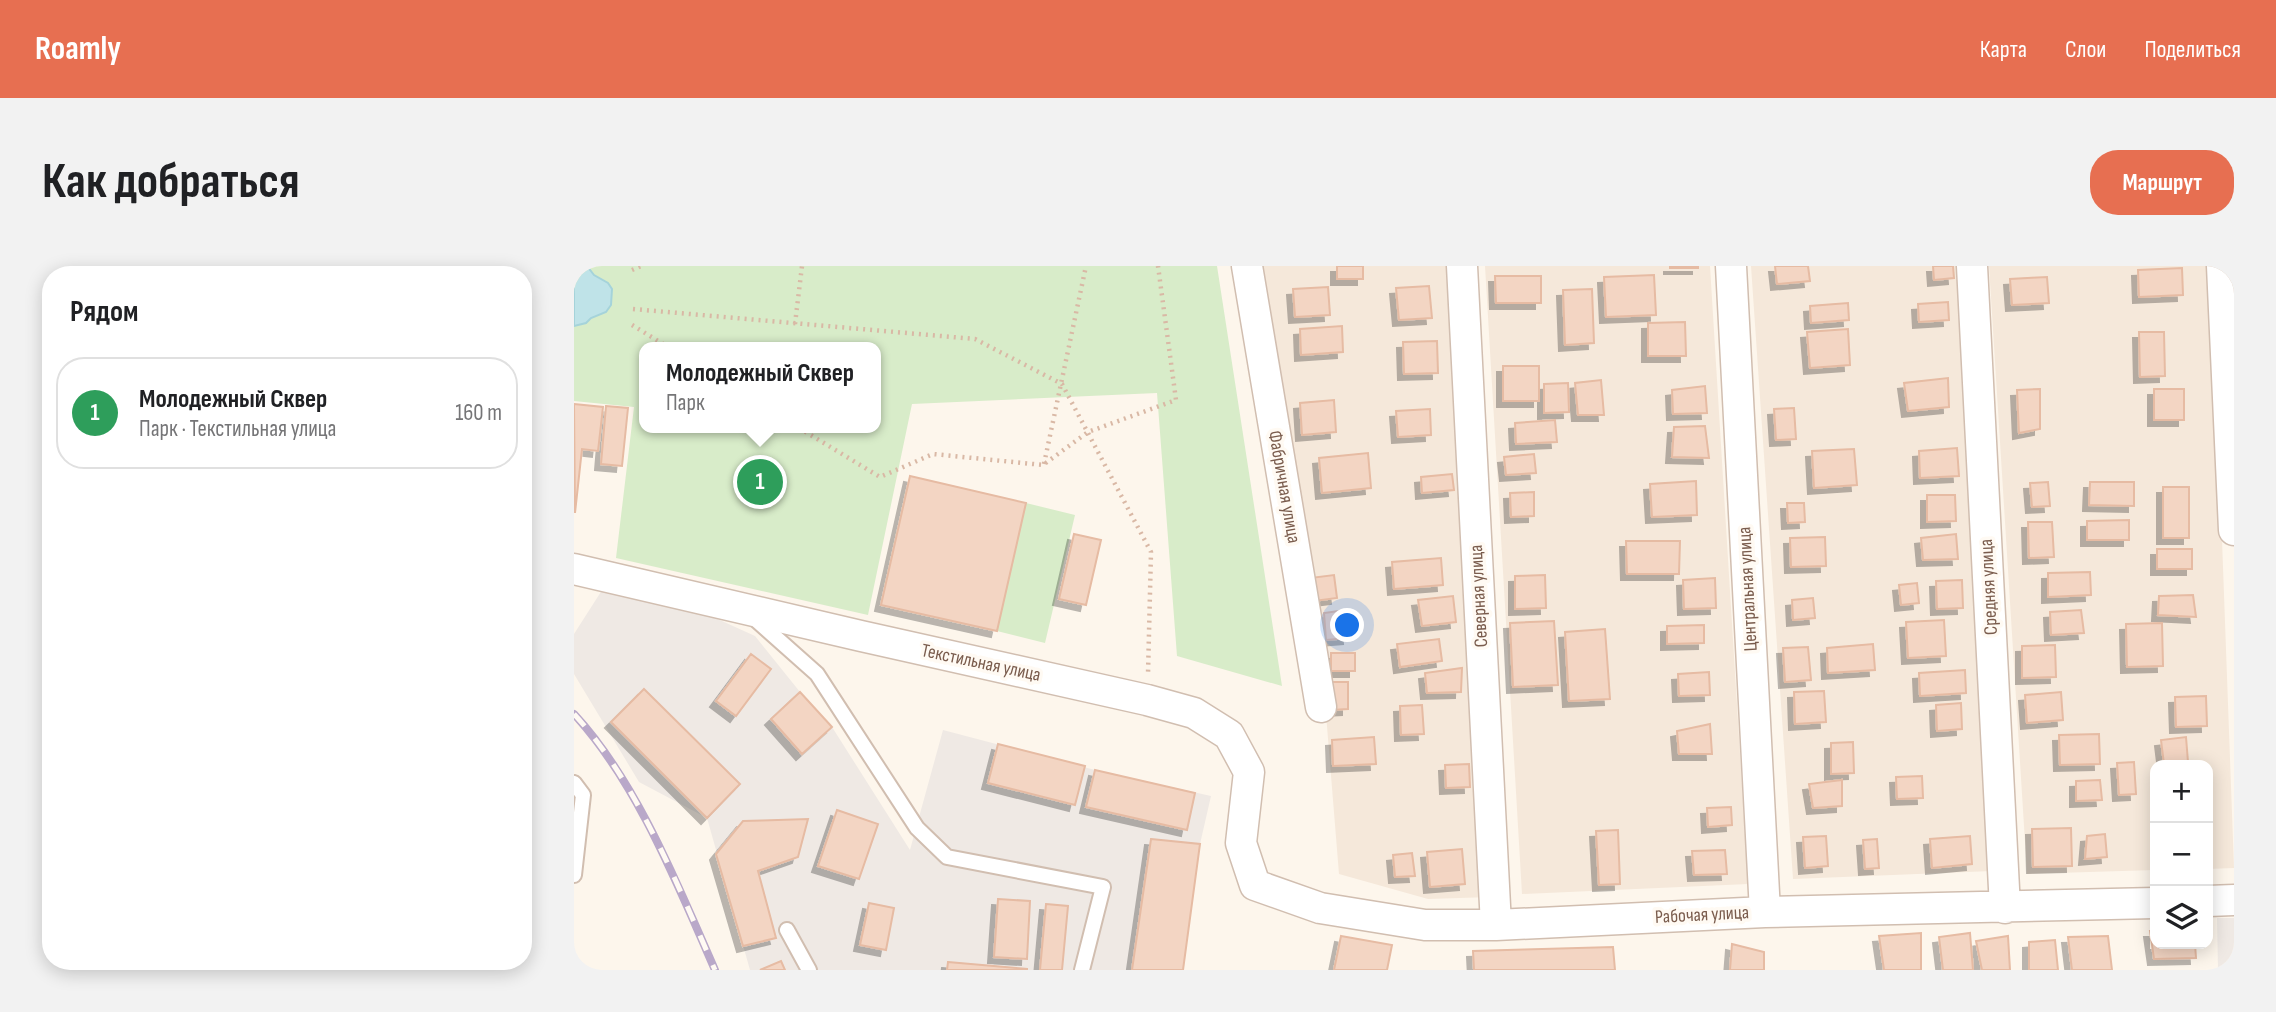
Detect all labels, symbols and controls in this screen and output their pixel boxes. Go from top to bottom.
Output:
text: Roamly [35,29,121,69]
text: Карта [1980,35,2027,64]
text: Слои [2065,35,2106,64]
text: Поделиться [2144,35,2241,64]
button: Маршрут [2090,150,2234,215]
text: Как добраться [42,153,300,212]
text: Рядом [70,294,138,330]
popup [639,342,881,433]
text: Молодежный Сквер [666,358,854,389]
text: Молодежный Сквер [139,384,327,415]
text: Парк [666,389,705,417]
text: 1 [90,399,100,427]
text: 160 m [455,399,502,427]
text: Парк · Текстильная улица [139,415,336,443]
street label: Фабричная улица [1263,429,1305,545]
pin: 1 [737,456,783,508]
street label: Центральная улица [1733,526,1763,652]
street label: Средняя улица [1975,538,2003,636]
street label: Северная улица [1465,544,1493,648]
your location [1330,608,1364,642]
street label: Текстильная улица [919,639,1043,687]
map controls [2150,760,2213,949]
button: + [2150,760,2213,823]
button: − [2150,823,2213,886]
button: layers [2150,886,2213,949]
street label: Рабочая улица [1654,901,1750,929]

